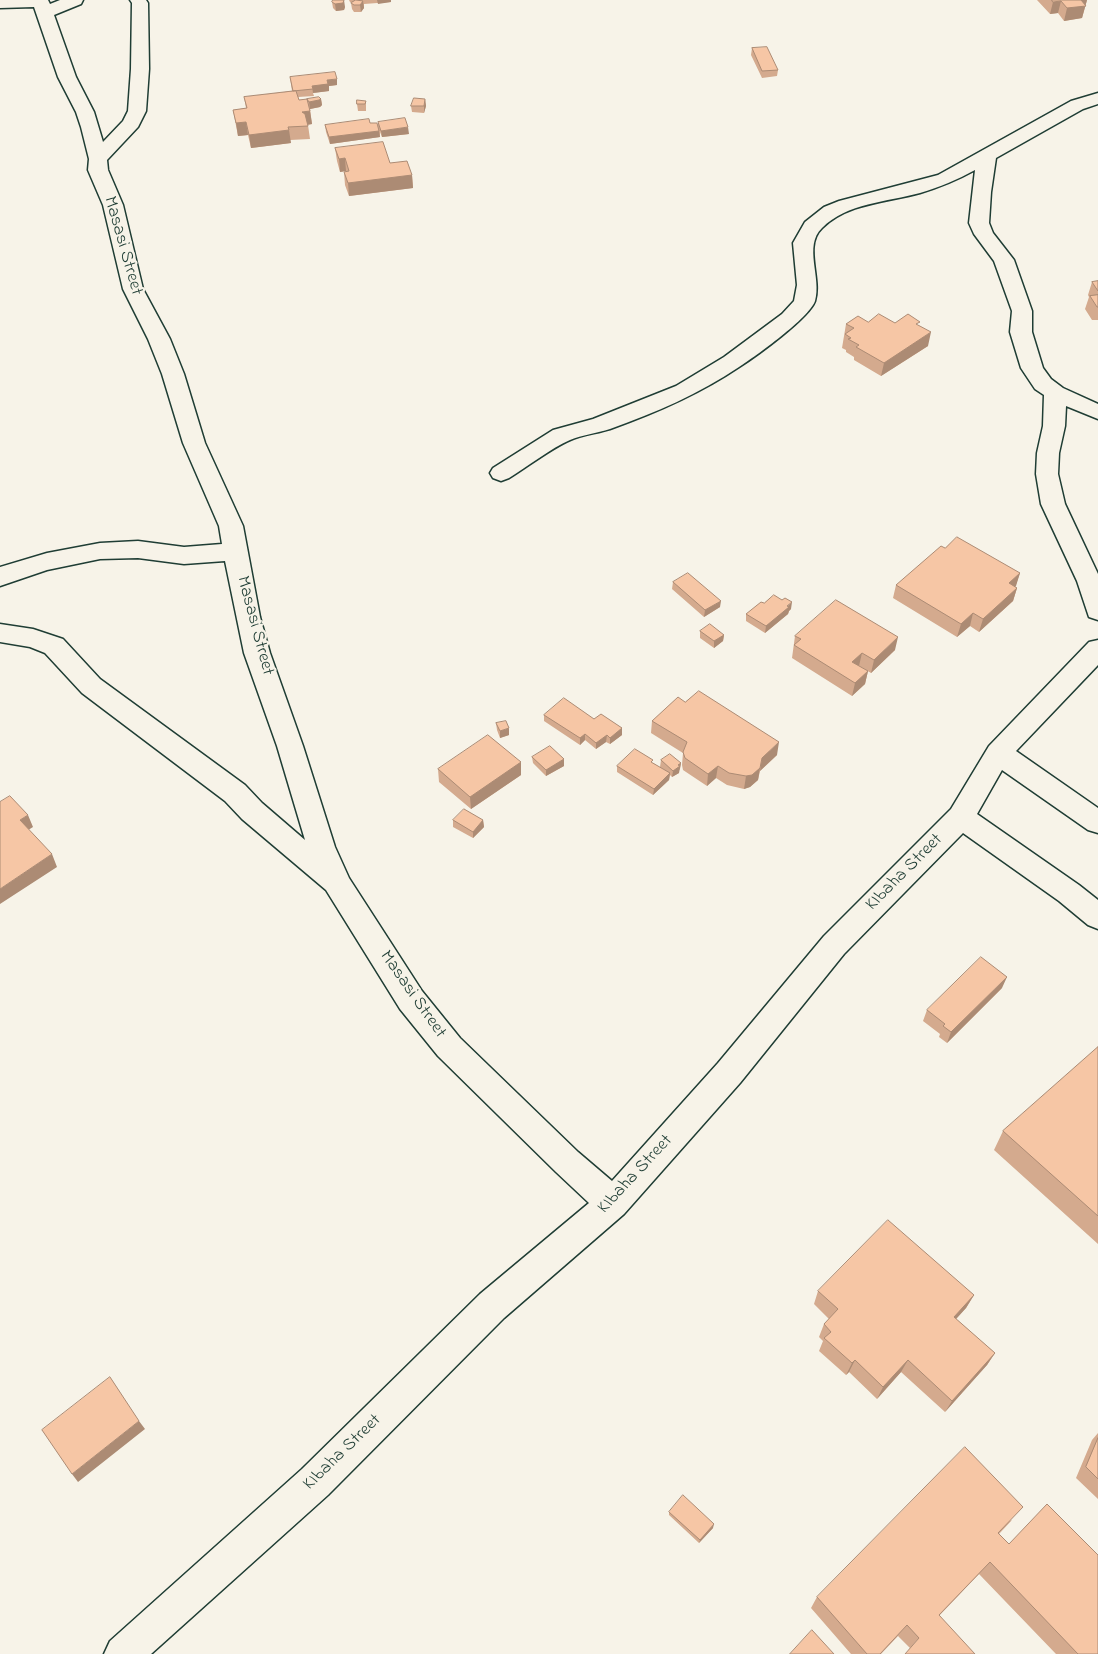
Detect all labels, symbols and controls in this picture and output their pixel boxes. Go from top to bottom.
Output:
street label: Masasi Street [98,194,146,298]
street label: Masasi Street [230,574,278,678]
street label: KIbaha Street [862,830,948,916]
street label: Masasi Street [374,947,450,1043]
street label: KIbaha Street [594,1131,678,1219]
street label: KIbaha Street [299,1410,387,1496]

